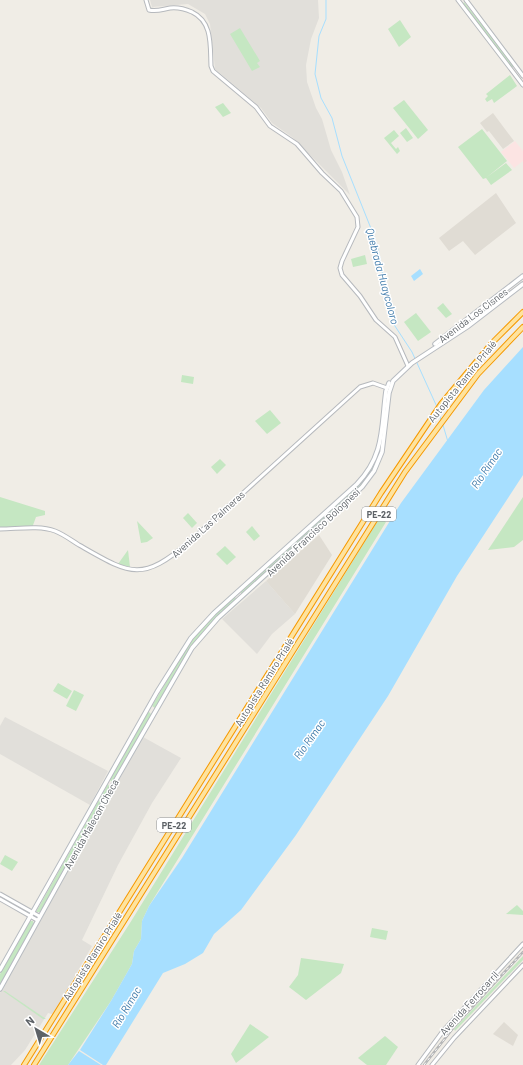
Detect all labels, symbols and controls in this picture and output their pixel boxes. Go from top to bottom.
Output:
water label: Quebrada Huaycoloro [364,226,402,326]
street label: Avenida Los Cisnes [436,285,510,345]
street label: Autopista Ramiro Prialé [425,338,499,424]
water label: Río Rímac [468,445,504,491]
street label: Avenida Francisco Bolognesi [264,485,362,579]
street label: Avenida Las Palmeras [169,488,247,560]
road number: PE-22 [362,507,396,521]
street label: Autopista Ramiro Prialé [232,636,296,728]
water label: Río Rímac [291,716,328,761]
street label: Avenida Malecon Checa [61,777,121,871]
road number: PE-22 [157,818,191,832]
street label: Autopista Ramiro Prialé [60,910,124,1002]
street label: Avenida Ferrocarril [437,969,501,1037]
water label: Río Rímac [109,984,144,1030]
north arrow [16,1009,56,1049]
text: N [23,1013,36,1028]

